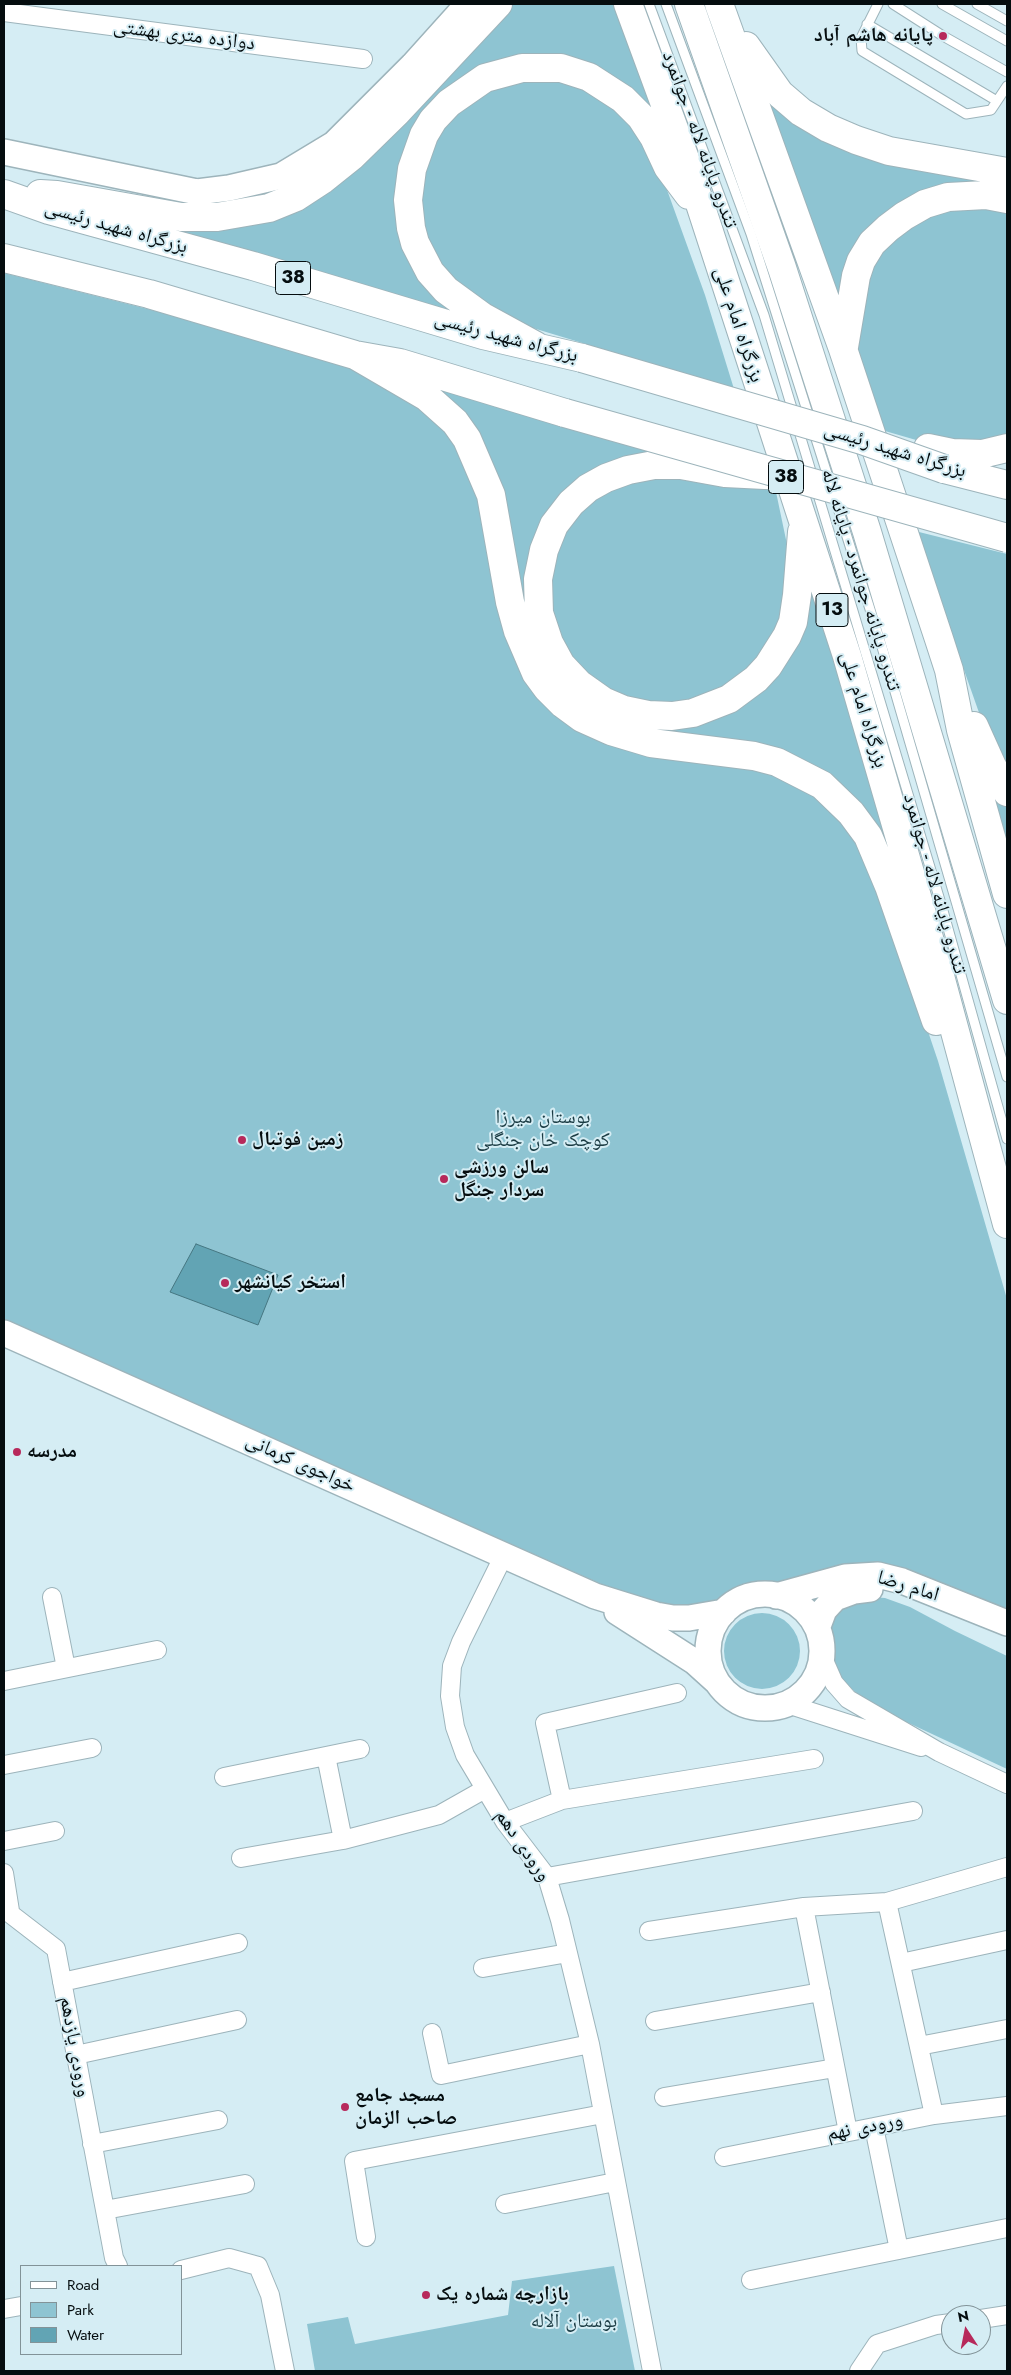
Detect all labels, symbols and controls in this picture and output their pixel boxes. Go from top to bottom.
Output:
street label: دوازده متری بهشتی [112,15,256,57]
place label: پایانه هاشم آباد [814,24,933,48]
marker: پایانه هاشم آباد [937,30,949,42]
street label: تندرو پایانه لاله - جوانمرد [656,48,742,232]
street label: بزرگراه شهید رئیسی [42,196,190,260]
road number: 38 [276,262,310,294]
street label: بزرگراه امام علی [708,264,768,386]
street label: بزرگراه شهید رئیسی [432,307,580,369]
street label: بزرگراه شهید رئیسی [821,418,969,484]
road number: 38 [768,461,804,494]
street label: تندرو پایانه جوانمرد - پایانه لاله [815,466,905,694]
road number: 13 [816,594,848,626]
street label: بزرگراه امام علی [834,649,892,771]
street label: تندرو پایانه لاله - جوانمرد [897,791,971,977]
park label: بوستان میرزا کوچک خان جنگلی [476,1106,610,1153]
place label: زمین فوتبال [252,1128,343,1152]
marker: زمین فوتبال [236,1134,248,1146]
place label: سالن ورزشی سردار جنگل [454,1156,549,1203]
marker: سالن ورزشی سردار جنگل [438,1173,450,1185]
place label: استخر کیانشهر [235,1271,346,1295]
marker: استخر کیانشهر [219,1277,231,1289]
street label: خواجوی کرمانی [242,1429,358,1499]
place label: مدرسه [27,1440,77,1464]
marker: مدرسه [11,1446,23,1458]
street label: امام رضا [874,1566,942,1608]
street label: ورودی دهم [489,1805,555,1887]
street label: ورودی یازدهم [53,1995,95,2099]
place label: مسجد جامع صاحب الزمان [355,2084,457,2131]
marker: مسجد جامع صاحب الزمان [339,2101,351,2113]
street label: ورودی نهم [825,2109,905,2147]
legend [20,2265,182,2355]
text: Road [67,2274,99,2296]
place label: بازارچه شماره یک [436,2283,569,2307]
marker: بازارچه شماره یک [420,2289,432,2301]
text: Park [67,2299,94,2321]
north arrow [941,2305,991,2355]
text: N [956,2305,971,2327]
park label: بوستان آلاله [531,2310,617,2334]
text: Water [67,2324,104,2346]

